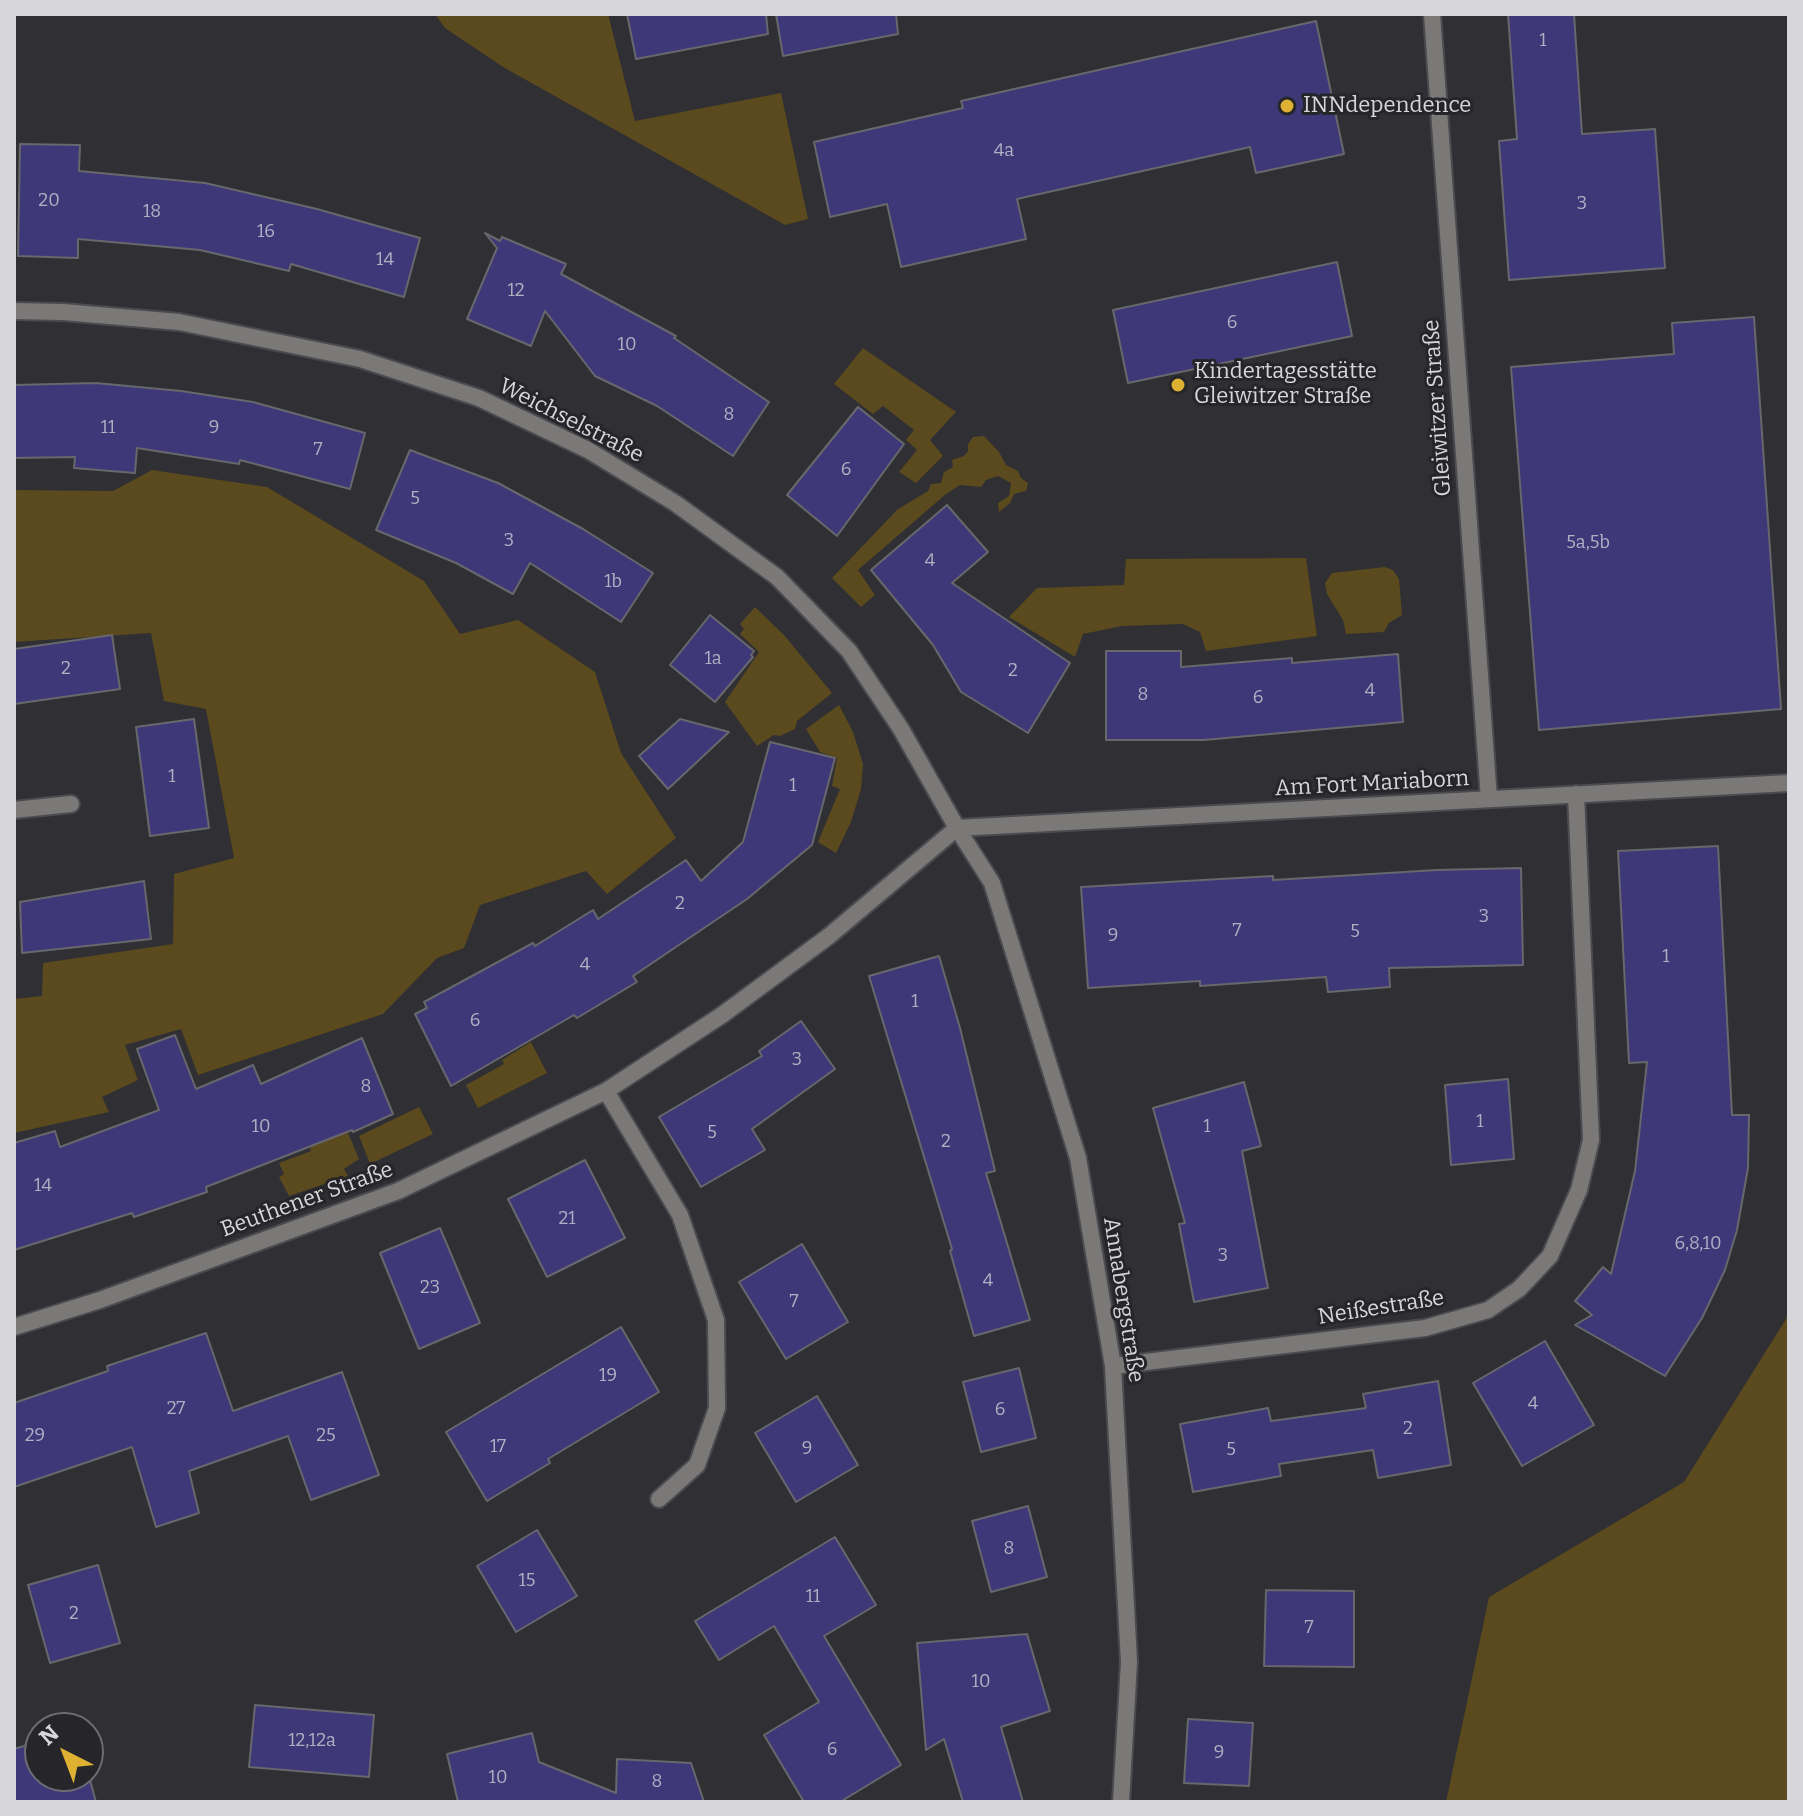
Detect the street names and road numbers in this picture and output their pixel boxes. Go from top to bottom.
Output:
street label: Gleiwitzer Straße [1419,319,1457,497]
street label: Weichselstraße [494,373,648,469]
street label: Am Fort Mariaborn [1274,766,1470,802]
street label: Beuthener Straße [217,1157,397,1243]
street label: Annabergstraße [1097,1216,1149,1384]
street label: Neißestraße [1316,1285,1446,1331]

